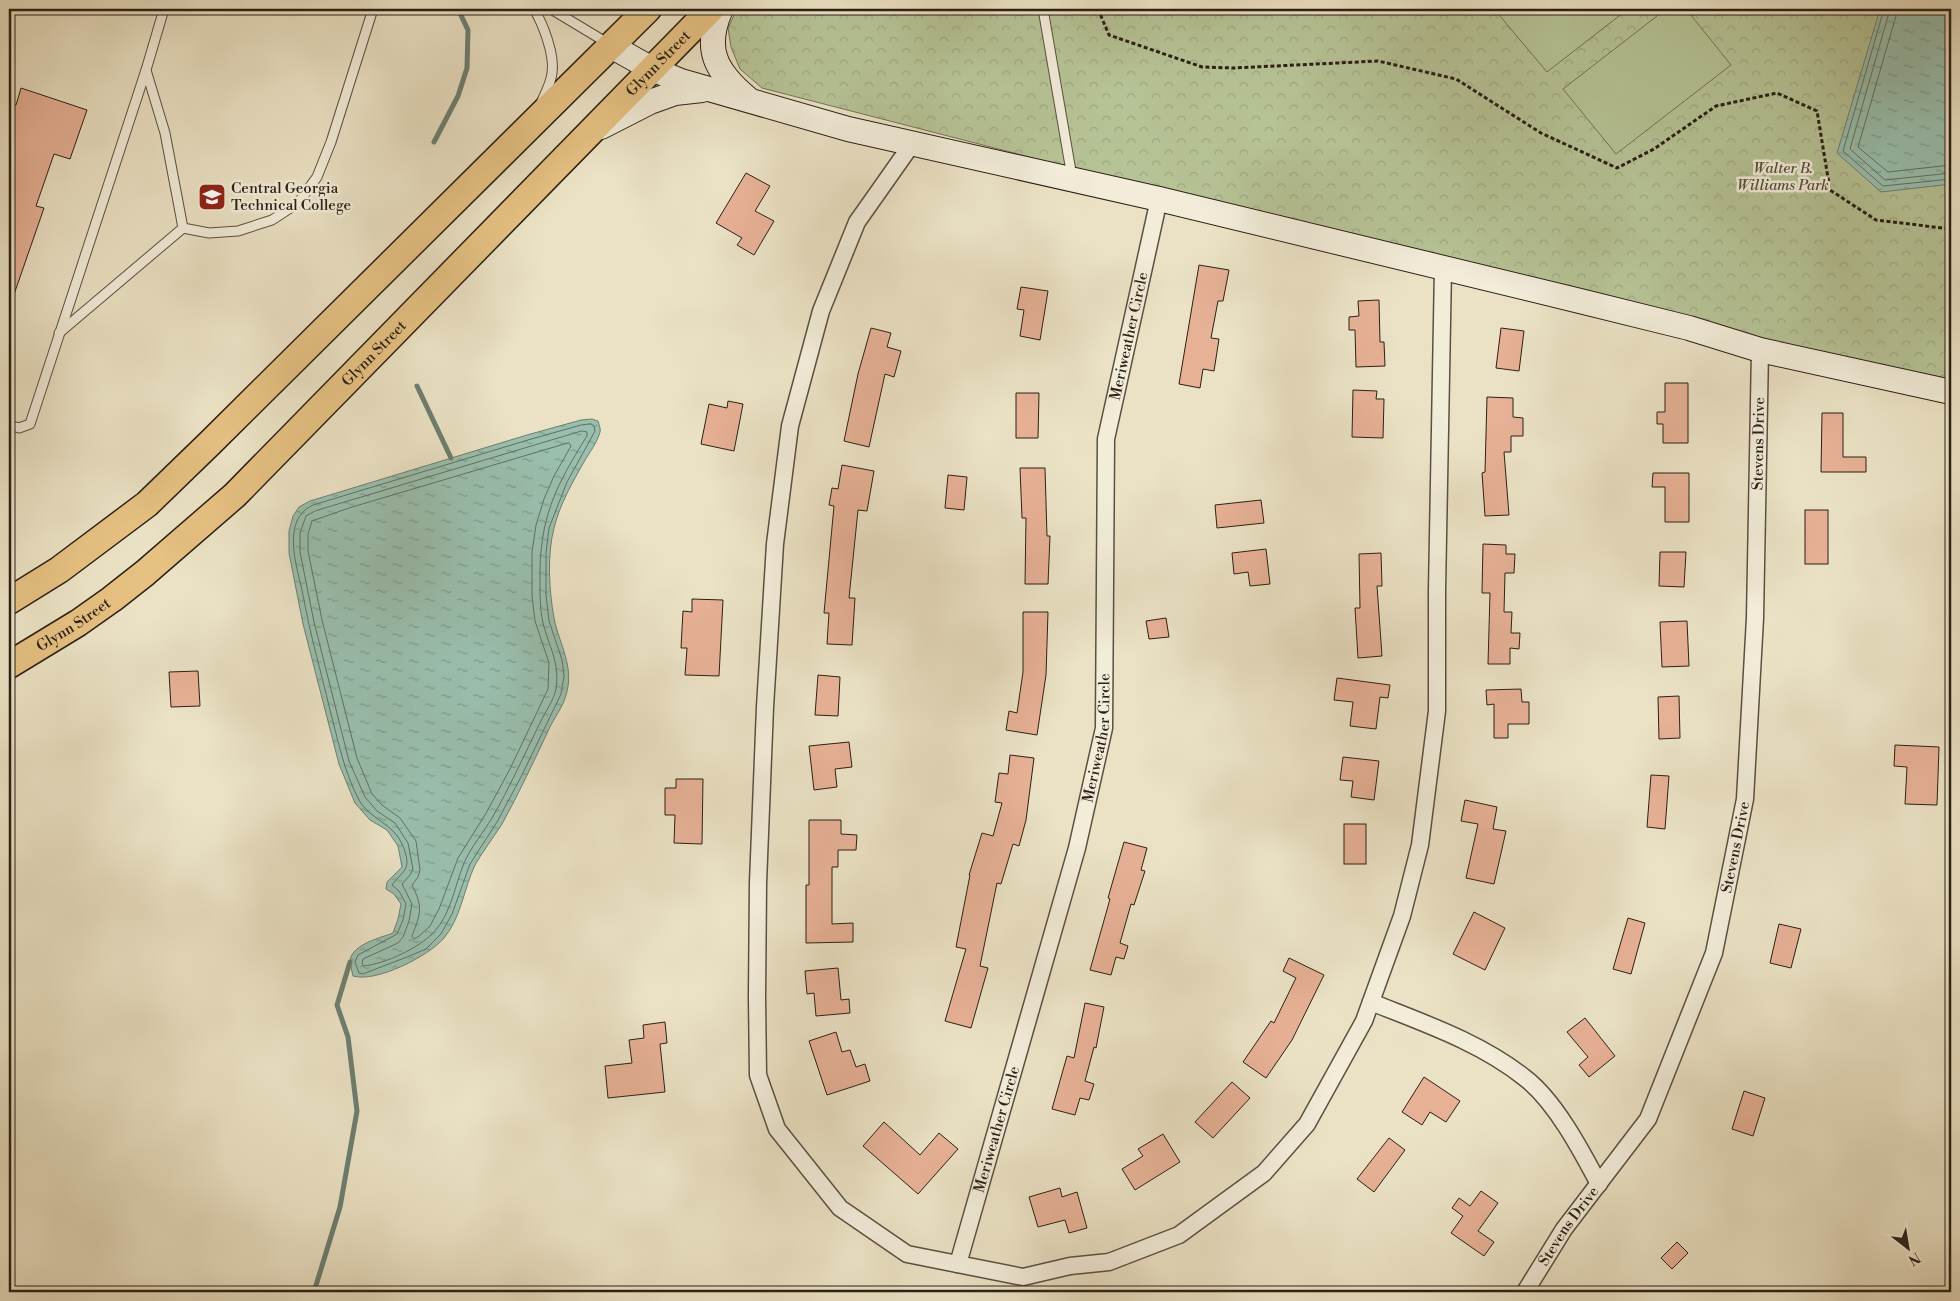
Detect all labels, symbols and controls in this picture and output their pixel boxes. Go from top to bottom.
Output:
street label: Glynn Street [622,26,695,100]
park label: Walter B. Williams Park [1737,159,1829,195]
place label: Central Georgia Technical College [231,179,351,215]
school or university icon: Central Georgia Technical College [197,182,227,212]
street label: Meriweather Circle [1105,270,1152,402]
street label: Glynn Street [337,316,411,390]
street label: Stevens Drive [1748,397,1769,490]
street label: Glynn Street [33,593,115,656]
street label: Meriweather Circle [1078,673,1114,804]
street label: Stevens Drive [1717,800,1754,895]
street label: Meriweather Circle [969,1064,1024,1195]
street label: Stevens Drive [1534,1182,1603,1269]
north arrow [1882,1224,1932,1274]
text: N [1905,1248,1924,1269]

